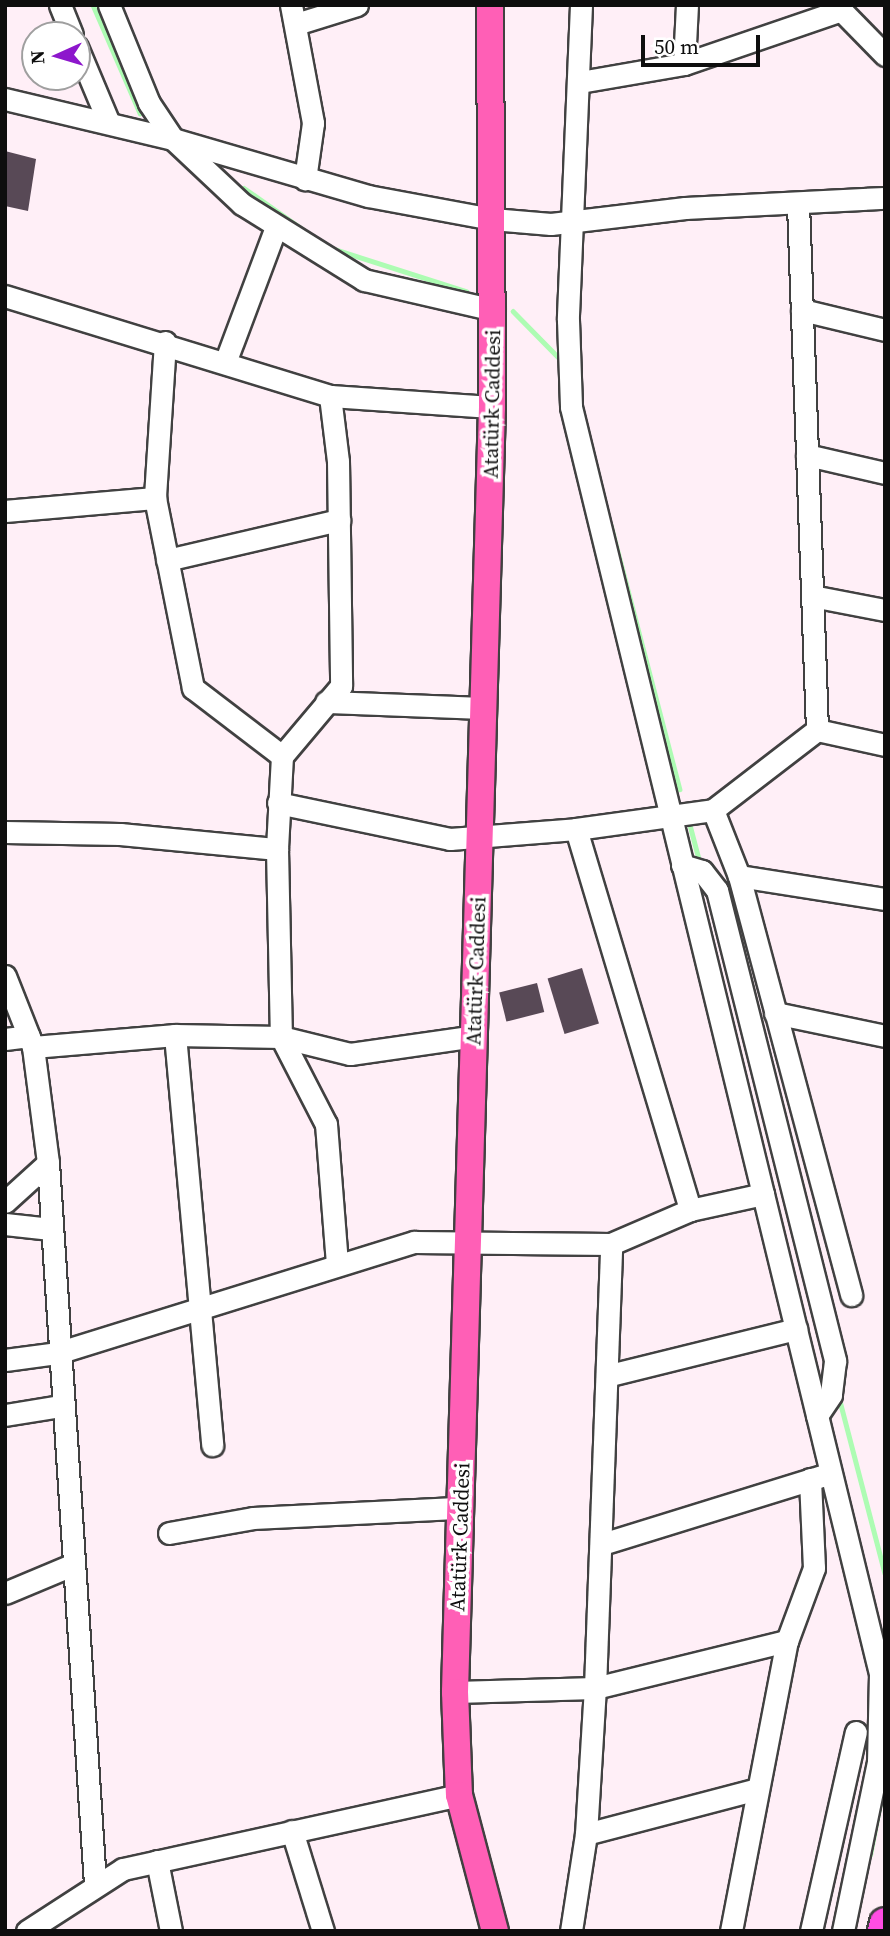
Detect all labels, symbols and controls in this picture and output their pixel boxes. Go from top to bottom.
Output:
north arrow [21,21,91,91]
scale bar [645,21,764,65]
text: 50 m [654,32,699,61]
text: N [24,50,50,65]
street label: Atatürk Caddesi [478,329,506,479]
street label: Atatürk Caddesi [461,896,491,1046]
street label: Atatürk Caddesi [445,1462,475,1612]

